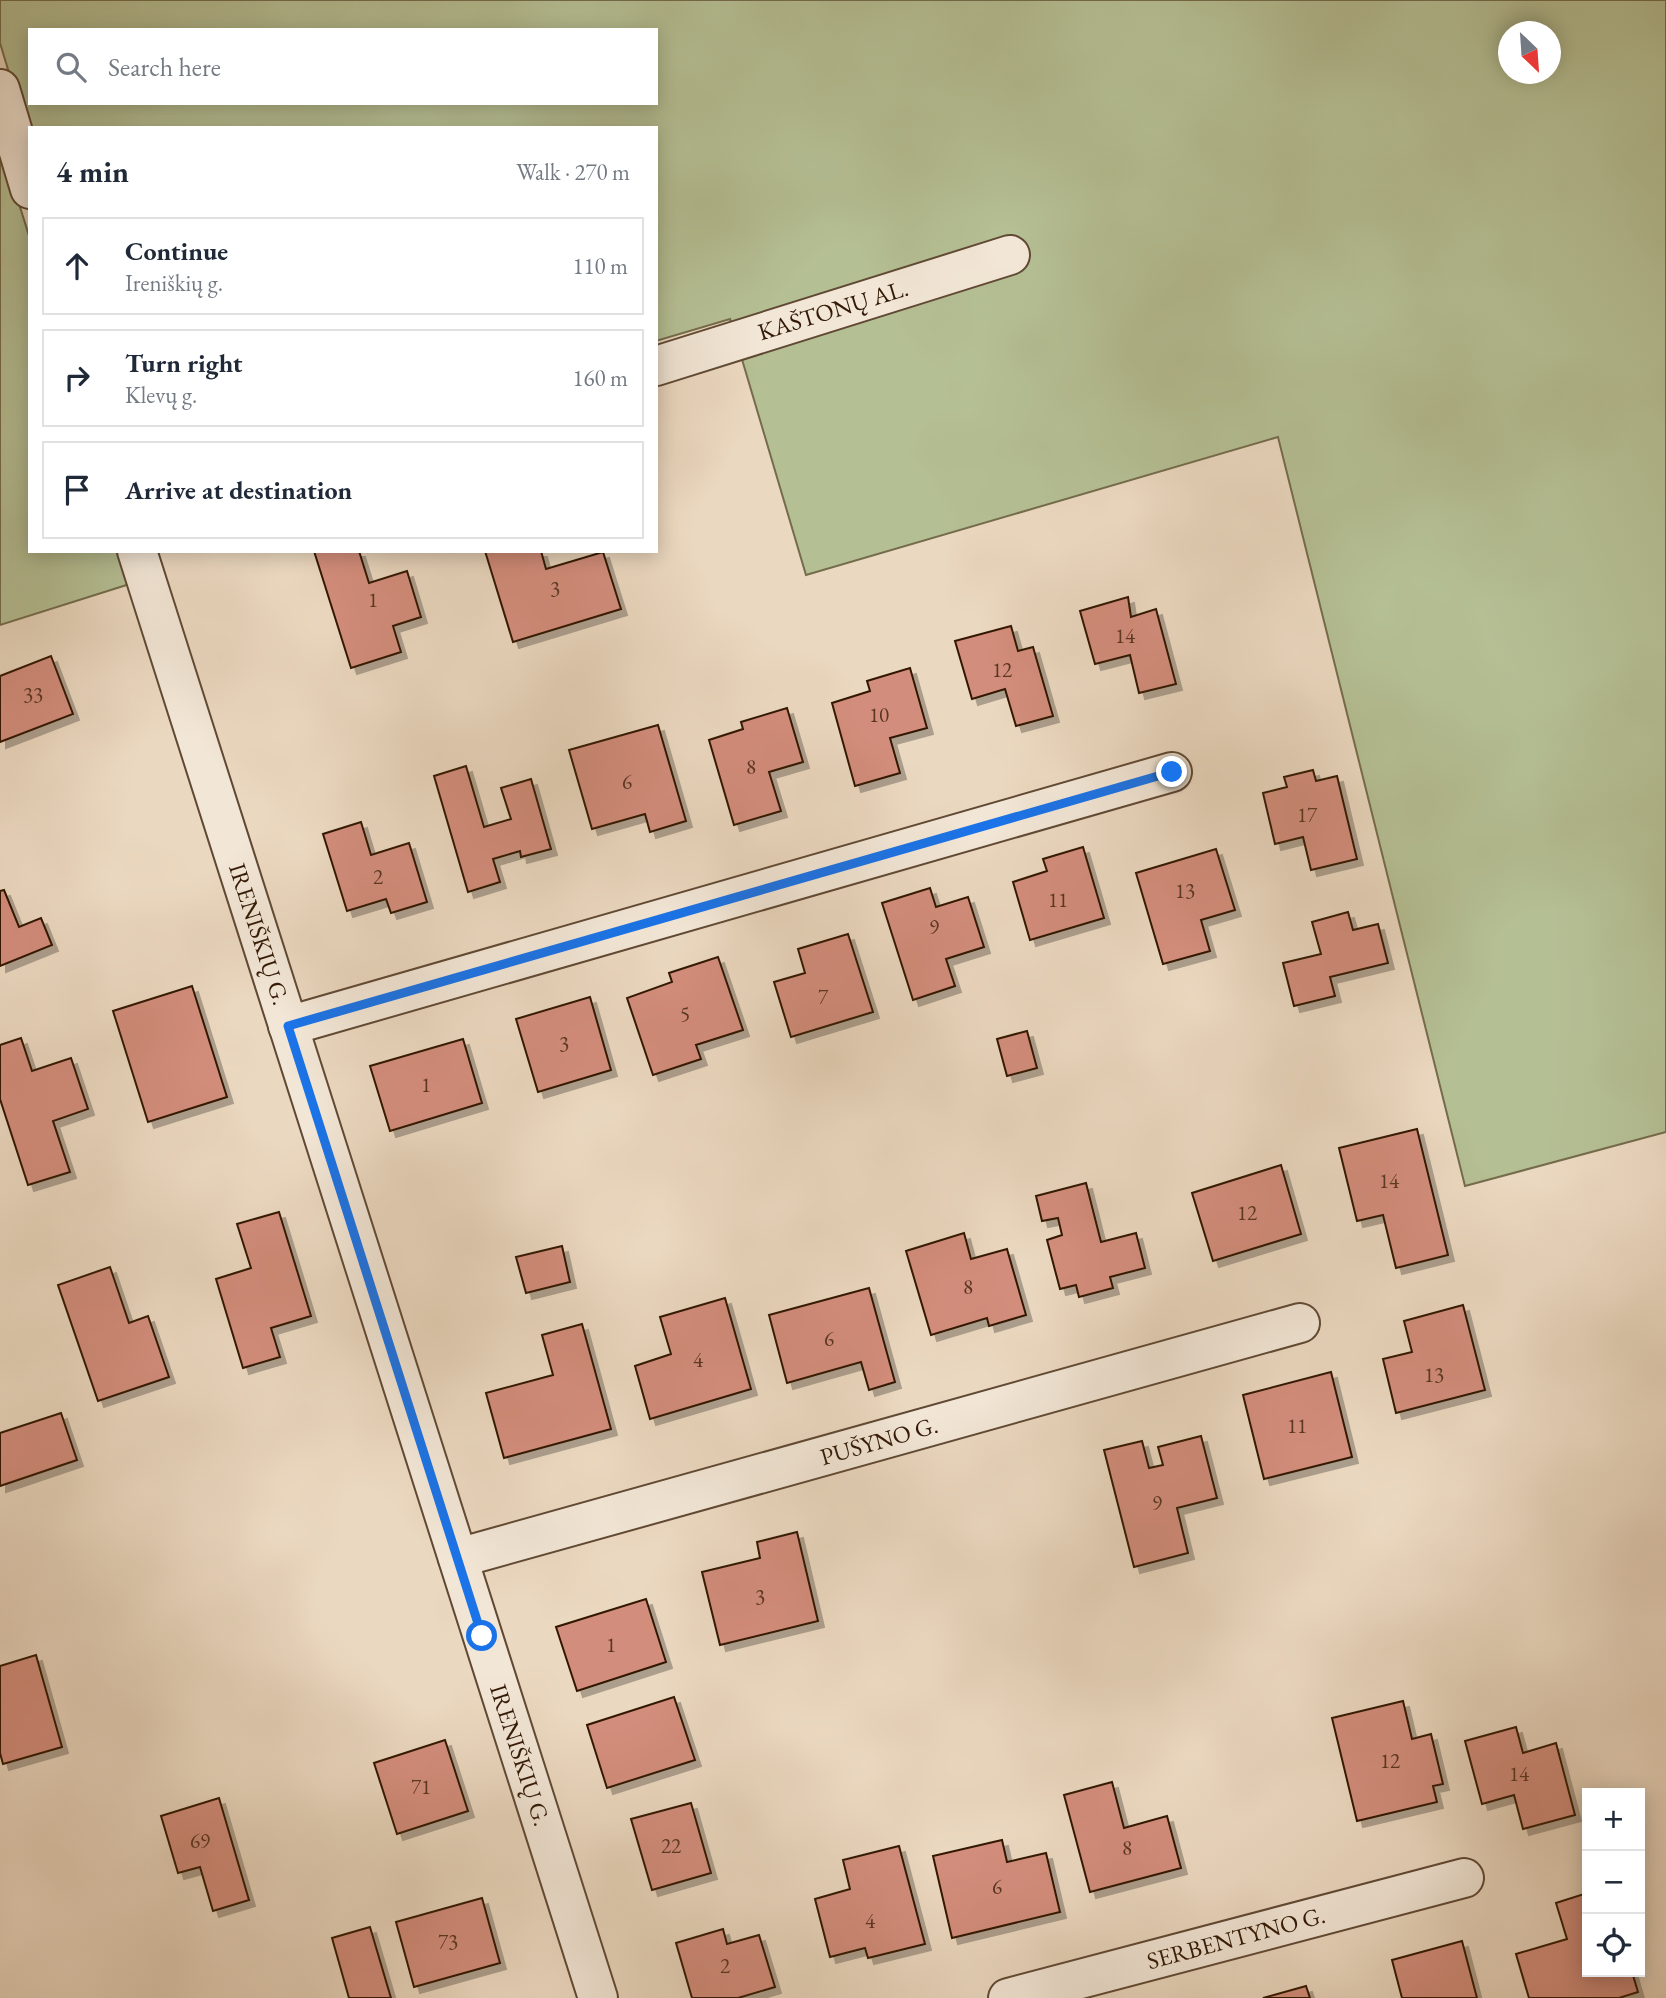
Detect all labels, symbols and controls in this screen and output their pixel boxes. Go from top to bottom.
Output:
north arrow [1498,21,1561,84]
search box [28,28,658,105]
icon: search [52,48,90,86]
text: Search here [108,50,221,84]
text: 4 min [56,152,129,191]
text: Walk · 270 m [516,157,630,187]
text: Continue [125,234,228,268]
icon: ahead [58,247,96,285]
text: 110 m [572,251,628,281]
text: Ireniškių g. [125,268,223,298]
street label: KAŠTONŲ AL. [754,272,912,347]
text: Turn right [125,346,243,380]
icon: right [58,359,96,397]
text: 160 m [572,363,628,393]
text: Klevų g. [125,380,197,410]
icon: arrive [58,471,96,509]
text: Arrive at destination [125,473,352,507]
house number: 3 [550,575,560,602]
house number: 1 [368,586,378,613]
house number: 14 [1115,622,1136,649]
house number: 12 [992,656,1012,683]
house number: 33 [23,681,43,708]
house number: 10 [869,701,889,728]
house number: 8 [746,753,756,780]
route end [1156,756,1187,787]
house number: 6 [622,768,632,795]
house number: 17 [1297,801,1318,828]
street label: IRENIŠKIŲ G. [222,859,297,1009]
house number: 2 [373,863,383,890]
house number: 13 [1175,877,1195,904]
house number: 11 [1048,886,1068,913]
house number: 9 [929,913,939,940]
house number: 7 [818,983,829,1010]
house number: 5 [680,1000,690,1027]
house number: 3 [559,1030,569,1057]
house number: 1 [421,1071,431,1098]
house number: 14 [1379,1167,1400,1194]
house number: 12 [1237,1199,1257,1226]
house number: 8 [963,1273,973,1300]
house number: 6 [824,1325,834,1352]
house number: 4 [693,1346,704,1373]
house number: 13 [1424,1361,1444,1388]
street label: PUŠYNO G. [816,1409,941,1472]
house number: 11 [1287,1412,1307,1439]
house number: 9 [1152,1489,1162,1516]
house number: 3 [755,1583,765,1610]
route start [466,1620,497,1651]
house number: 1 [606,1631,616,1658]
street label: IRENIŠKIŲ G. [483,1680,558,1830]
house number: 12 [1380,1747,1400,1774]
house number: 14 [1509,1760,1530,1787]
house number: 71 [411,1773,431,1800]
map controls [1582,1788,1645,1977]
button: + [1582,1788,1645,1851]
house number: 69 [190,1827,210,1854]
house number: 22 [661,1832,681,1859]
house number: 8 [1122,1834,1132,1861]
button: − [1582,1851,1645,1914]
house number: 6 [992,1873,1002,1900]
street label: SERBENTYNO G. [1143,1899,1329,1976]
house number: 4 [865,1907,876,1934]
button: locate [1582,1914,1645,1977]
house number: 73 [438,1928,458,1955]
house number: 2 [720,1952,730,1979]

